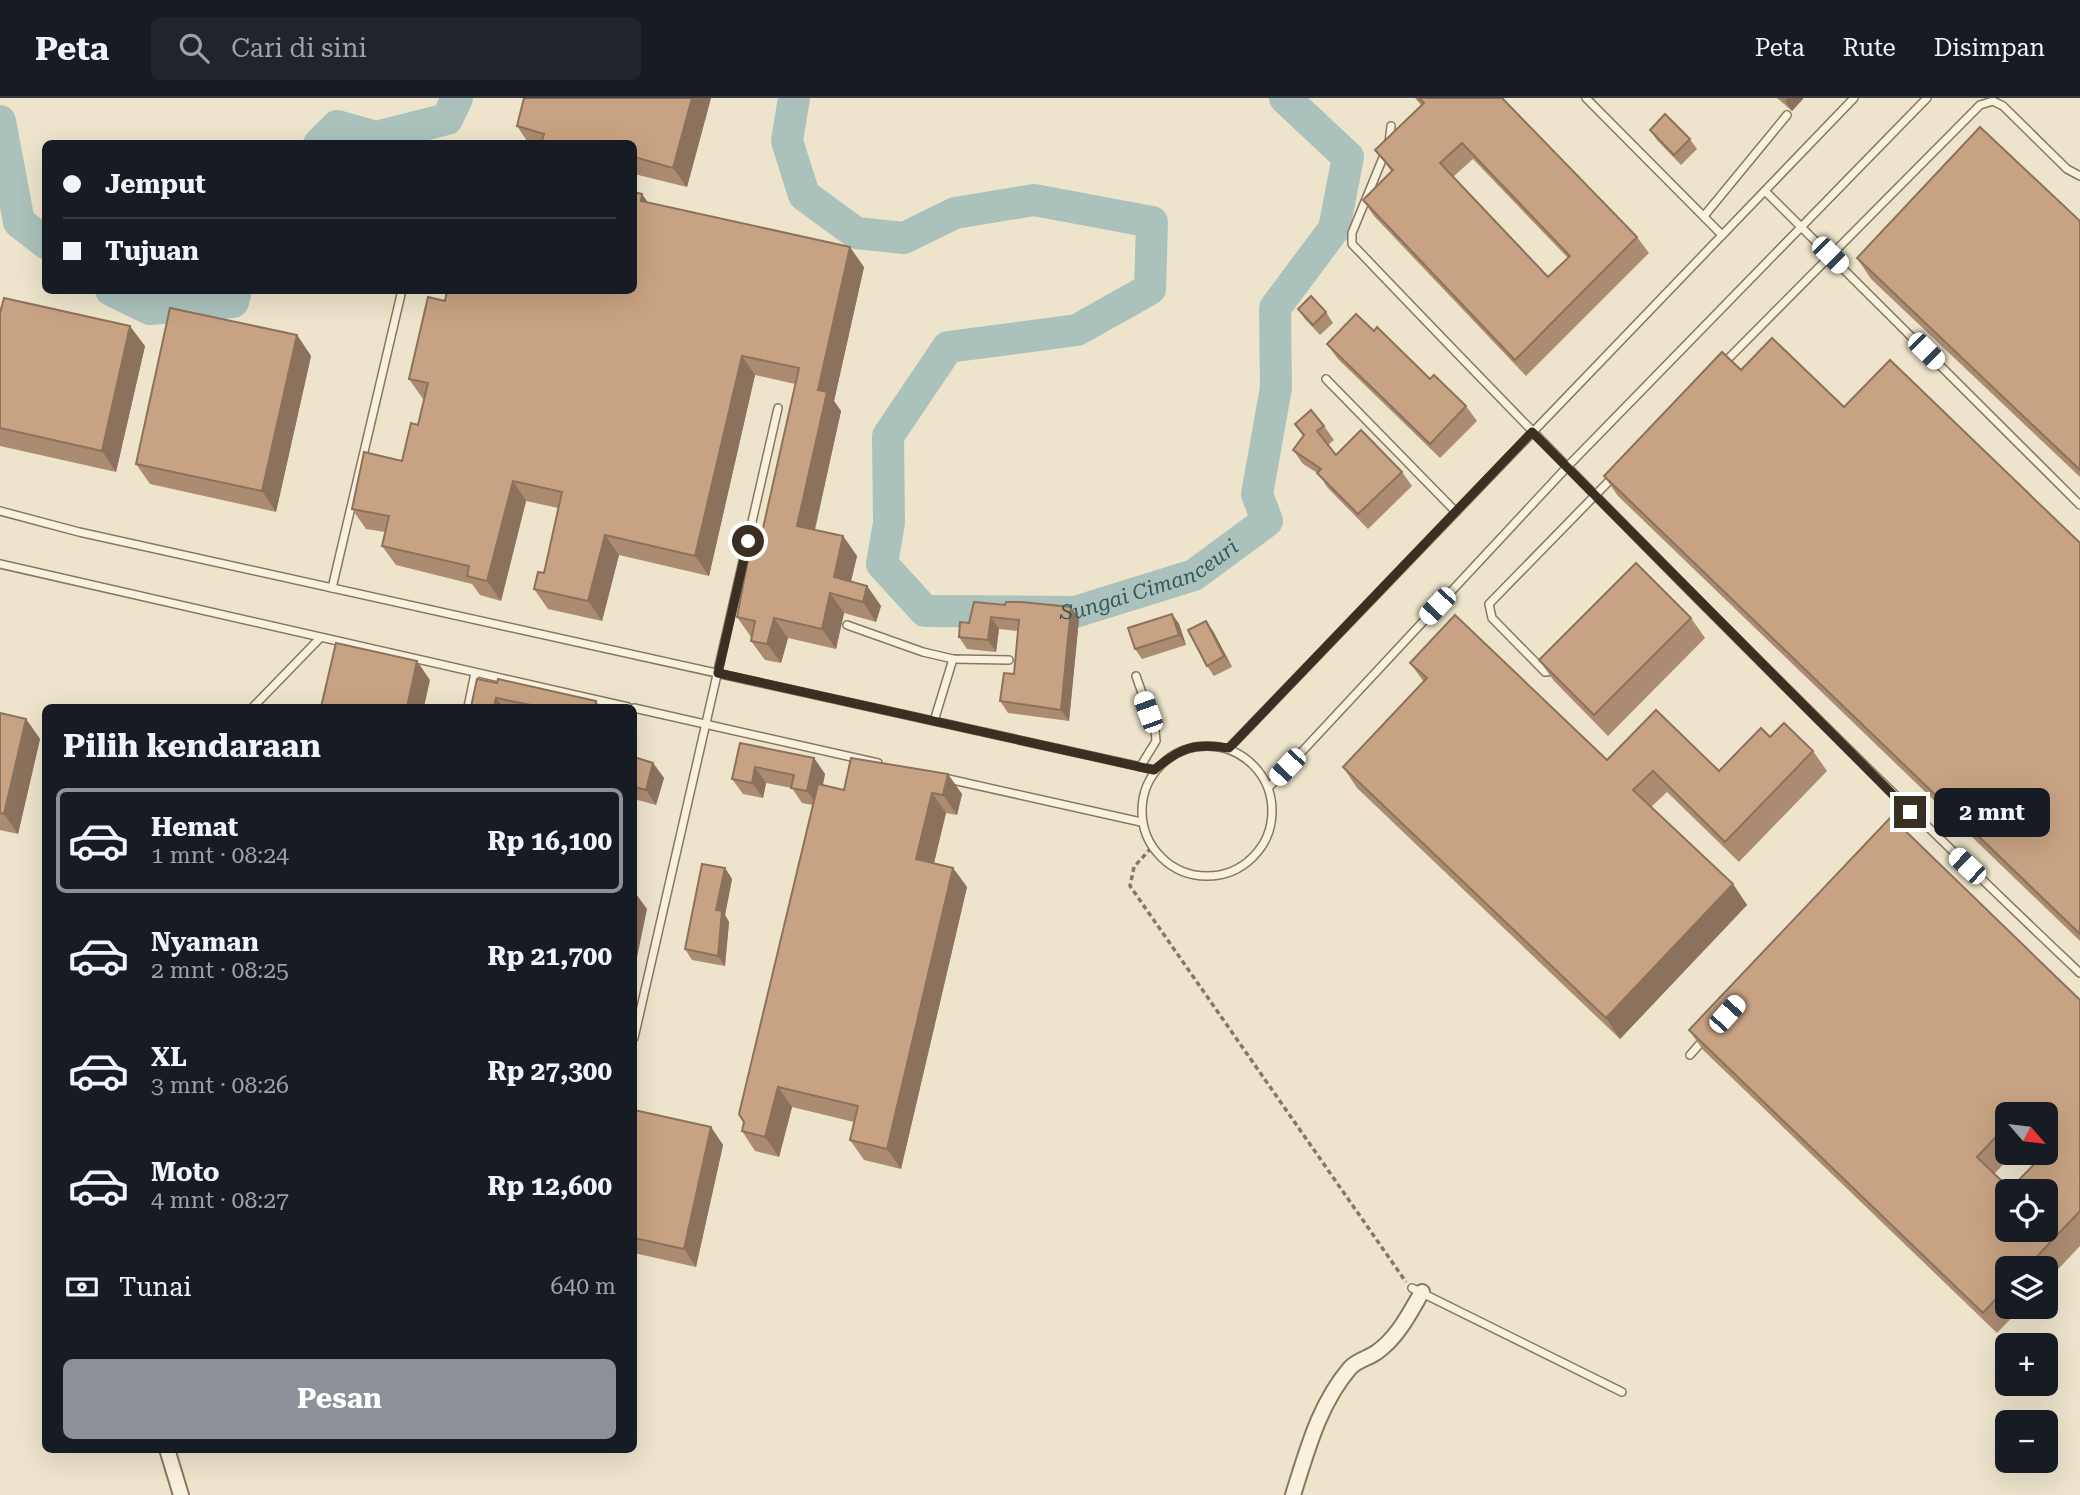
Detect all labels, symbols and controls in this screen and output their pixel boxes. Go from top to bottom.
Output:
search box [151,17,641,80]
text: Peta [35,29,109,68]
icon: search [175,29,213,67]
text: Cari di sini [231,33,367,63]
text: Peta [1755,34,1805,62]
text: Rute [1843,34,1896,62]
text: Disimpan [1934,34,2045,62]
text: Jemput [105,169,206,199]
car [1808,233,1853,277]
text: Tujuan [105,236,199,266]
car [1904,329,1949,373]
route start [732,525,764,557]
water label: Sungai Cimanceuri [1059,535,1243,624]
car [1415,583,1460,629]
car [1131,689,1166,735]
text: Pilih kendaraan [63,727,321,765]
car [1265,744,1310,790]
callout: 2 mnt [1934,788,2050,836]
route end [1894,796,1926,828]
text: 2 mnt [1959,799,2025,826]
icon: car [67,809,130,872]
text: Hemat [151,812,238,842]
text: Rp 16,100 [487,826,612,856]
text: 1 mnt · 08:24 [151,842,289,869]
car [1945,844,1990,888]
icon: car [67,924,130,987]
text: Nyaman [151,927,259,957]
text: Rp 21,700 [487,941,612,971]
text: 2 mnt · 08:25 [151,957,289,984]
car [1706,991,1749,1037]
icon: car [67,1039,130,1102]
text: XL [151,1042,187,1072]
text: Rp 27,300 [487,1056,612,1086]
text: 3 mnt · 08:26 [151,1072,289,1099]
north arrow [1995,1102,2058,1166]
map controls [1995,1102,2058,1473]
icon: car [67,1154,130,1217]
text: Moto [151,1157,220,1187]
text: Rp 12,600 [487,1171,612,1201]
button: locate [1995,1179,2058,1242]
text: 4 mnt · 08:27 [151,1187,289,1214]
button: layers [1995,1256,2058,1319]
icon: cash [63,1268,101,1306]
text: Tunai [119,1272,192,1302]
text: 640 m [551,1273,616,1300]
button: + [1995,1333,2058,1396]
button: Pesan [63,1359,616,1439]
button: − [1995,1410,2058,1473]

